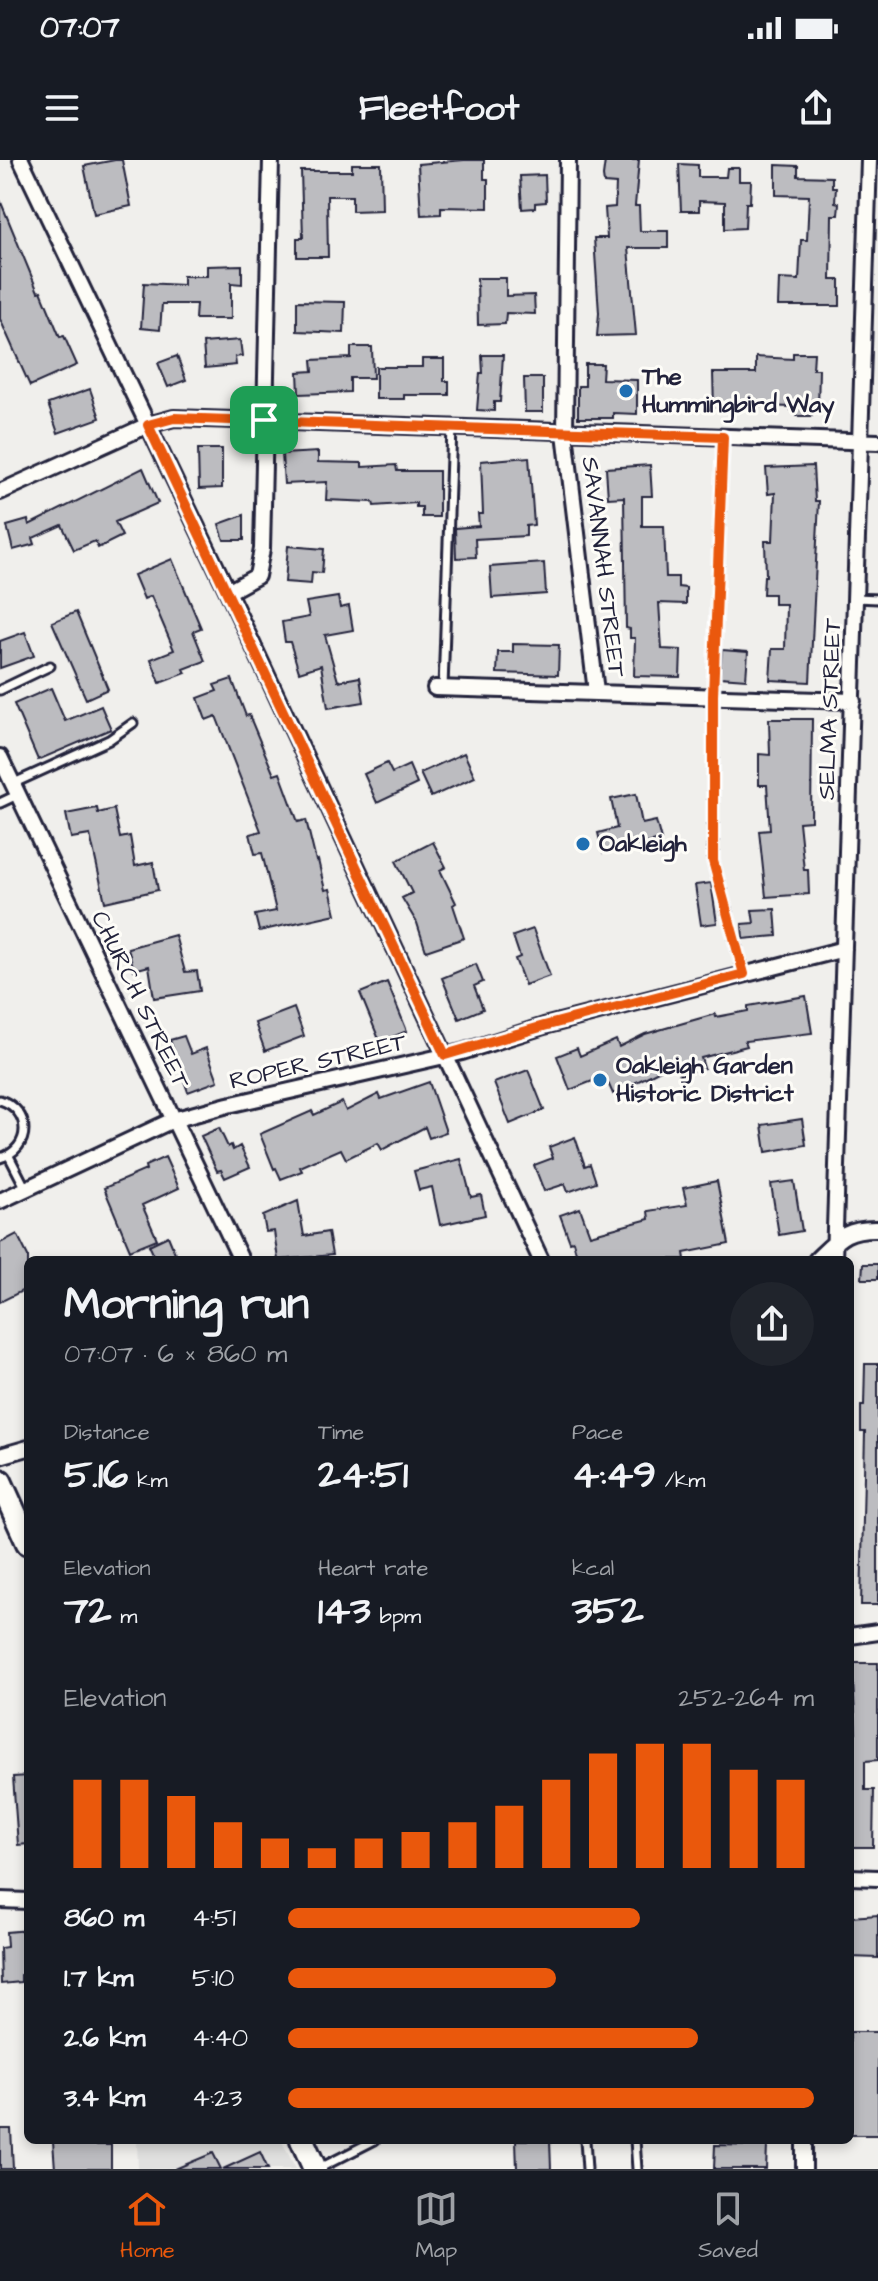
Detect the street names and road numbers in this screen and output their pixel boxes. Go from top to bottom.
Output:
street label: SAVANNAH STREET [573,455,633,679]
street label: SELMA STREET [810,617,850,800]
street label: CHURCH STREET [82,905,198,1095]
street label: ROPER STREET [226,1025,410,1099]

